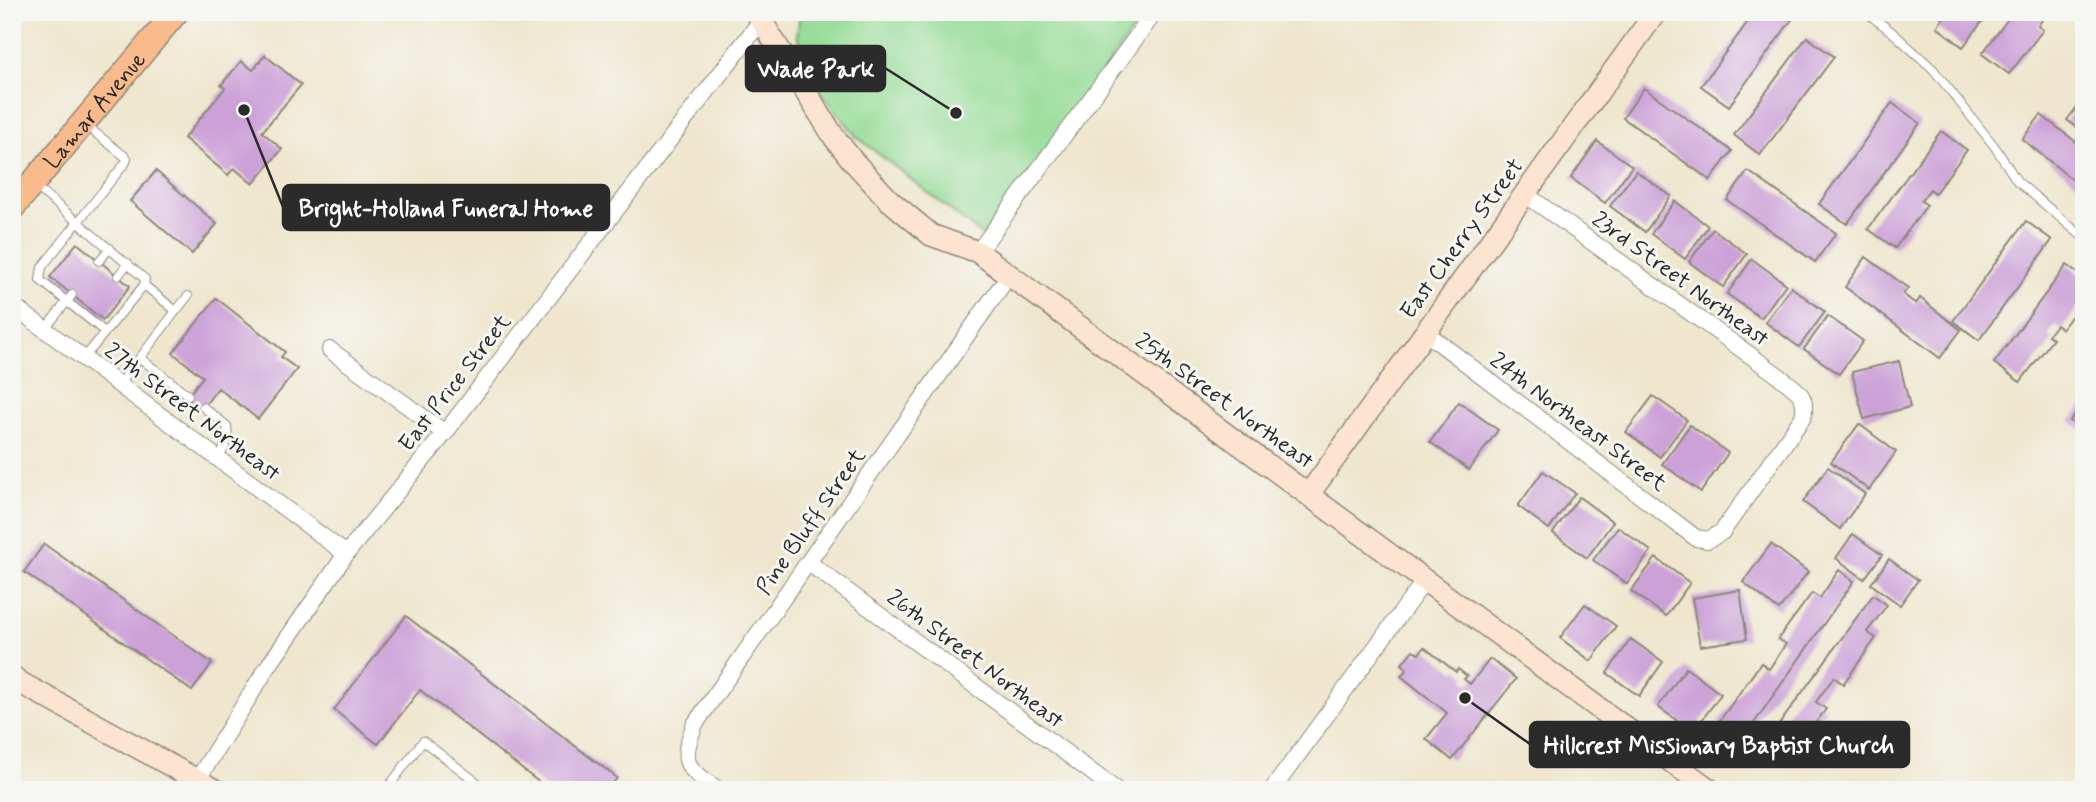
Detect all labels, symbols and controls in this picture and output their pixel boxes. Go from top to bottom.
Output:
street label: Lamar Avenue [38,46,154,176]
callout: Wade Park [746,46,885,91]
text: Wade Park [756,55,875,86]
street label: East Cherry Street [1394,153,1531,326]
callout: Bright-Holland Funeral Home [283,185,609,230]
text: Bright-Holland Funeral Home [299,194,593,228]
street label: 23rd Street Northeast [1585,205,1775,354]
street label: East Price Street [392,308,519,458]
street label: 25th Street Northeast [1129,327,1319,477]
street label: 27th Street Northeast [98,336,286,489]
street label: 24th Northeast Street [1483,346,1673,499]
street label: Pine Bluff Street [750,443,874,601]
street label: 26th Street Northeast [880,583,1069,736]
callout: Hillcrest Missionary Baptist Church [1530,722,1909,767]
text: Hillcrest Missionary Baptist Church [1544,731,1894,762]

